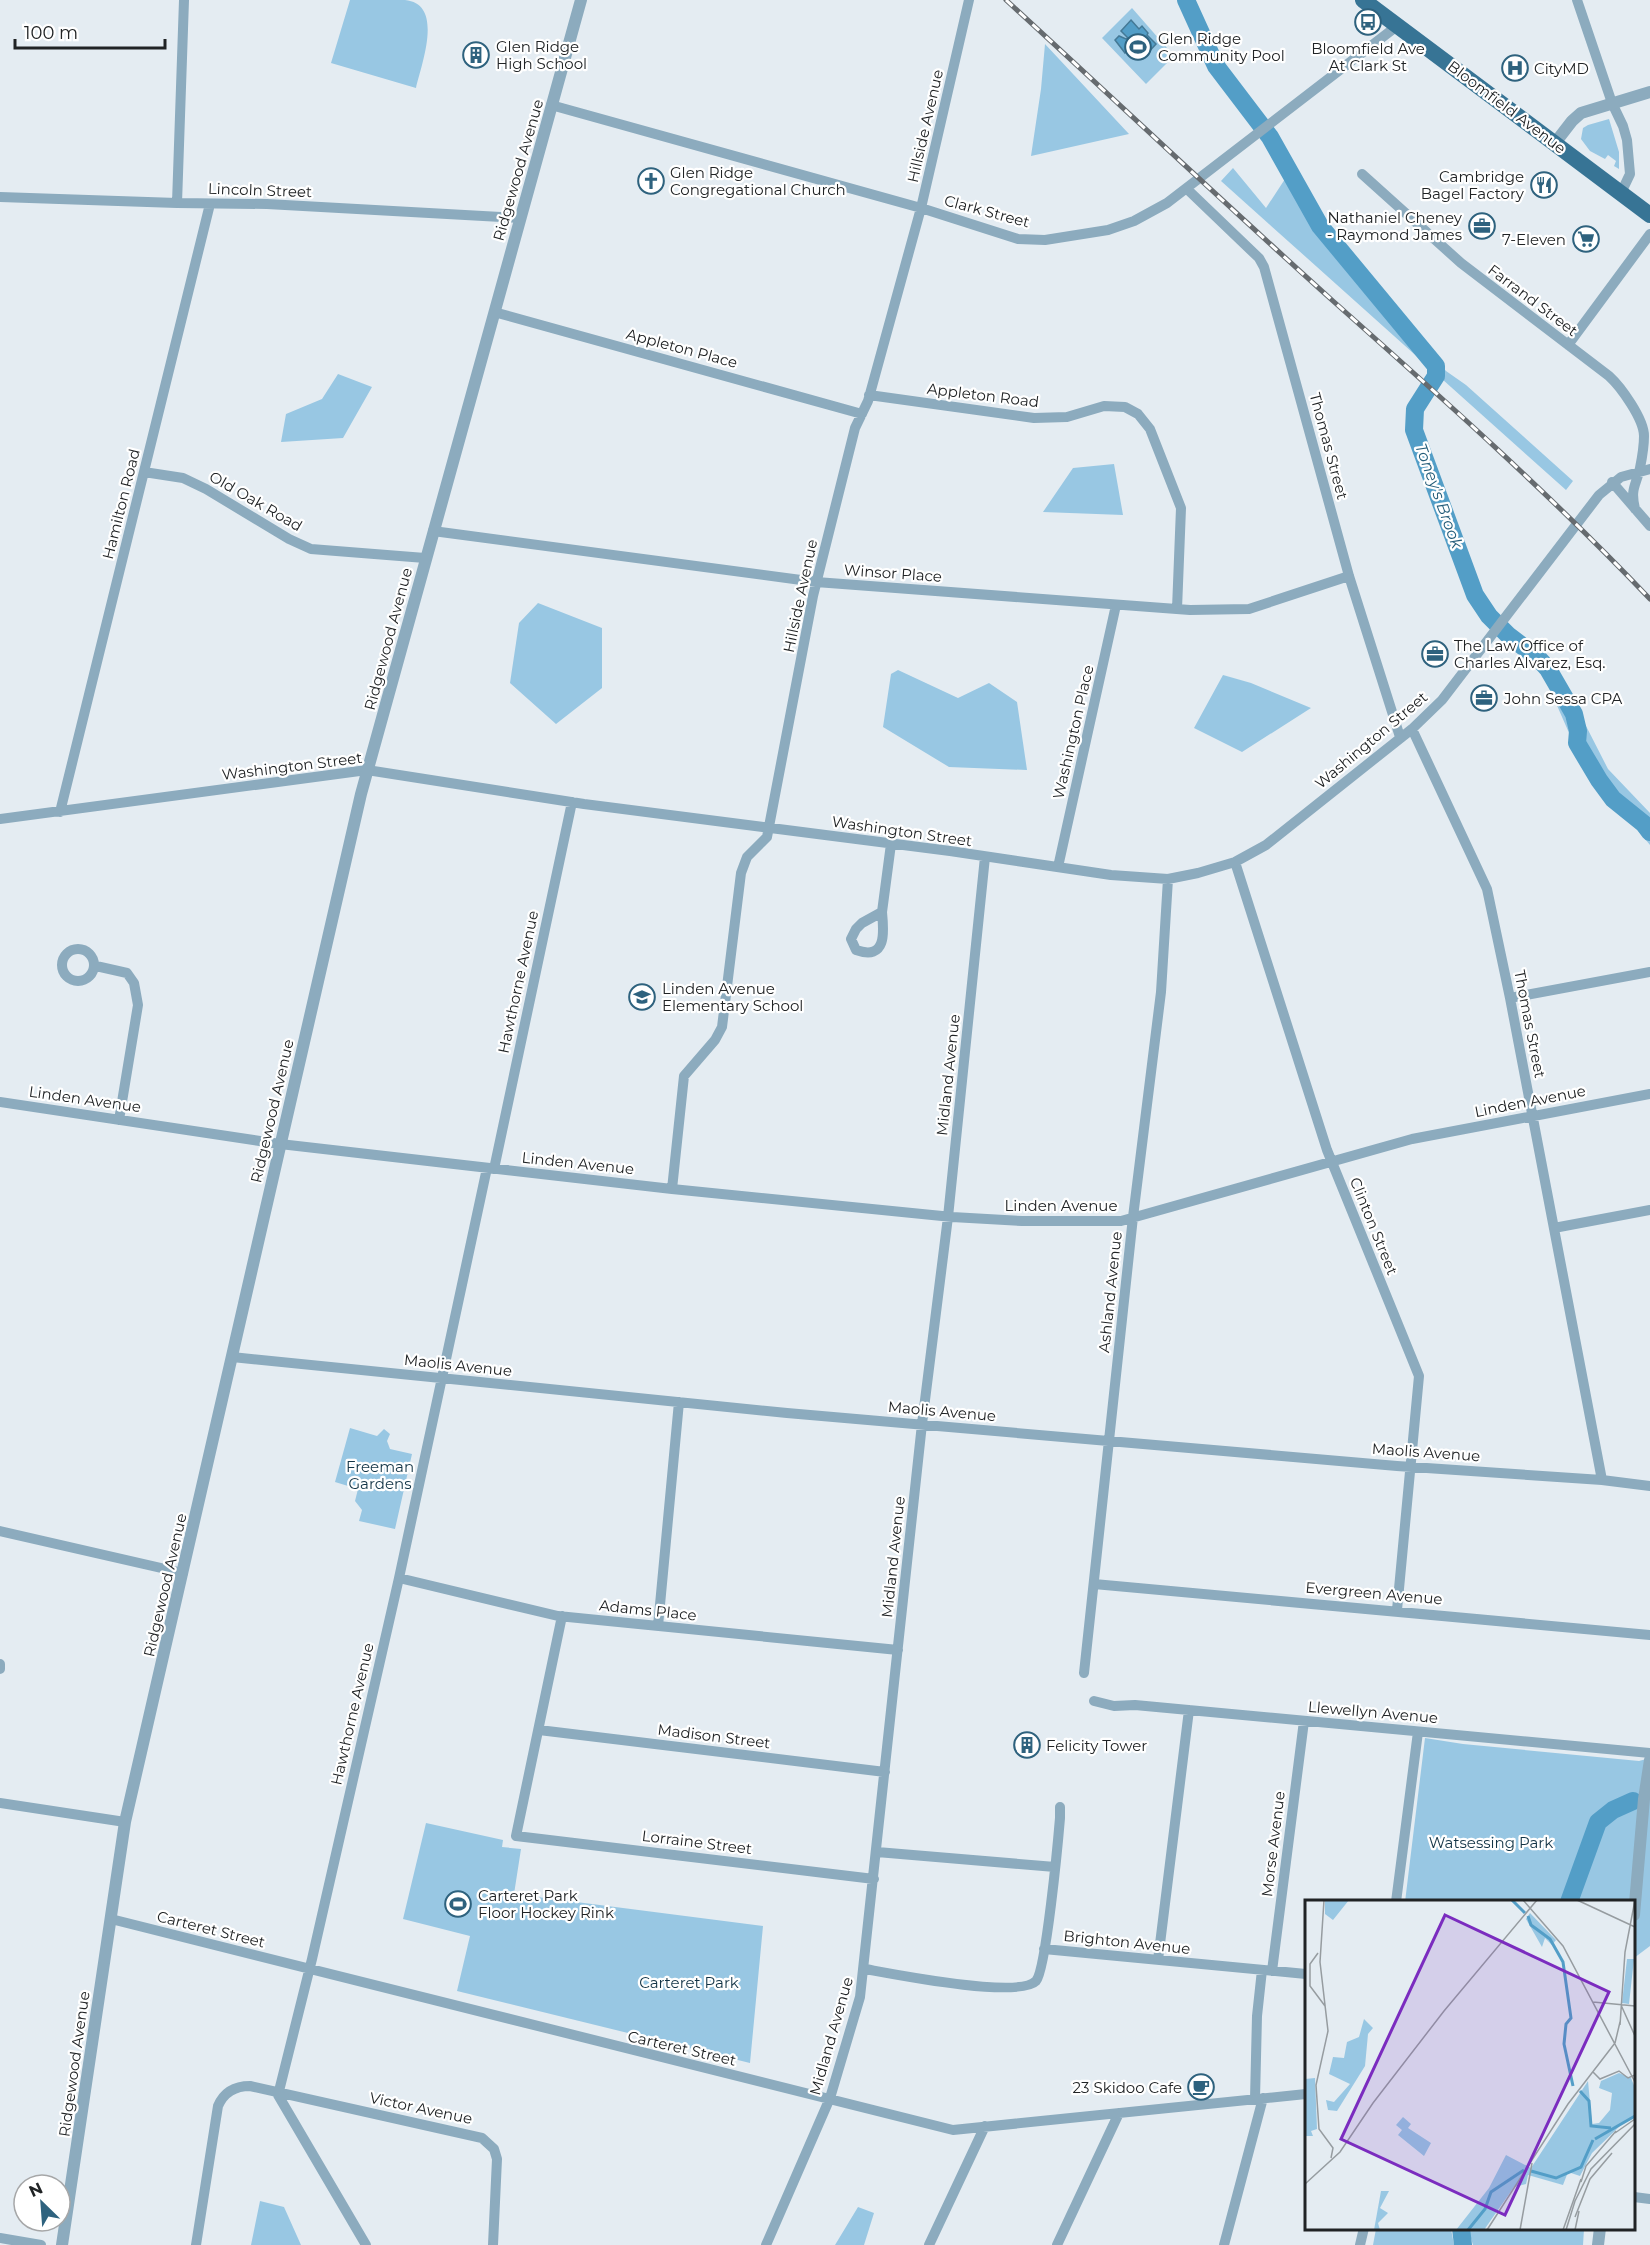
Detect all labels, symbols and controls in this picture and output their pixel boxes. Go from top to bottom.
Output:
bus stop icon: Bloomfield Ave At Clark St [1353,7,1383,37]
scale bar [15,12,165,50]
text: 100 m [24,22,78,44]
place label: Glen Ridge Community Pool [1158,29,1285,65]
sports icon: Glen Ridge Community Pool [1123,32,1153,62]
place label: Glen Ridge High School [496,37,587,73]
place label: Bloomfield Ave At Clark St [1311,39,1425,75]
building icon: Glen Ridge High School [461,40,491,70]
hospital icon: CityMD [1500,53,1530,83]
street label: Bloomfield Avenue [1444,56,1570,158]
place label: CityMD [1534,59,1589,78]
street label: Hillside Avenue [903,68,947,184]
street label: Ridgewood Avenue [489,97,547,243]
place label: Glen Ridge Congregational Church [670,163,846,199]
church icon: Glen Ridge Congregational Church [636,166,666,196]
place label: Cambridge Bagel Factory [1421,167,1525,203]
restaurant icon: Cambridge Bagel Factory [1529,170,1559,200]
street label: Lincoln Street [208,179,312,201]
street label: Clark Street [942,190,1032,232]
place label: Nathaniel Cheney - Raymond James [1327,208,1463,244]
office icon: Nathaniel Cheney - Raymond James [1467,211,1497,241]
supermarket icon: 7-Eleven [1571,224,1601,254]
place label: 7-Eleven [1502,230,1566,249]
street label: Farrand Street [1484,260,1582,340]
street label: Appleton Place [624,324,740,372]
street label: Appleton Road [926,379,1040,411]
street label: Thomas Street [1306,391,1352,501]
water label: Toney's Brook [1411,441,1467,553]
street label: Hamilton Road [98,447,144,561]
street label: Old Oak Road [206,467,306,535]
street label: Hillside Avenue [779,538,821,654]
street label: Winsor Place [843,560,943,586]
street label: Ridgewood Avenue [360,566,416,712]
place label: The Law Office of Charles Alvarez, Esq. [1454,636,1606,672]
office icon: The Law Office of Charles Alvarez, Esq. [1420,639,1450,669]
street label: Washington Place [1048,663,1098,801]
office icon: John Sessa CPA [1469,683,1499,713]
street label: Washington Street [1311,687,1431,793]
place label: John Sessa CPA [1503,689,1623,708]
street label: Washington Street [221,748,363,784]
street label: Washington Street [831,812,973,850]
street label: Hawthorne Avenue [494,909,542,1055]
street label: Thomas Street [1510,968,1550,1080]
place label: Linden Avenue Elementary School [662,979,803,1015]
school or university icon: Linden Avenue Elementary School [627,982,657,1012]
street label: Midland Avenue [932,1013,964,1137]
street label: Ridgewood Avenue [246,1037,298,1185]
street label: Linden Avenue [1473,1081,1587,1121]
street label: Linden Avenue [28,1082,142,1116]
street label: Linden Avenue [521,1148,635,1178]
street label: Clinton Street [1346,1174,1402,1278]
street label: Linden Avenue [1005,1196,1117,1215]
street label: Ashland Avenue [1094,1230,1126,1354]
street label: Maolis Avenue [403,1350,513,1380]
street label: Maolis Avenue [887,1397,997,1425]
street label: Maolis Avenue [1371,1439,1481,1465]
park label: Freeman Gardens [346,1457,414,1493]
street label: Midland Avenue [877,1495,909,1619]
street label: Ridgewood Avenue [139,1511,191,1659]
street label: Evergreen Avenue [1305,1578,1443,1608]
street label: Adams Place [598,1595,698,1625]
street label: Hawthorne Avenue [326,1641,378,1787]
street label: Llewellyn Avenue [1307,1697,1439,1727]
street label: Madison Street [656,1720,772,1752]
building icon: Felicity Tower [1012,1730,1042,1760]
place label: Felicity Tower [1046,1736,1147,1755]
street label: Morse Avenue [1257,1790,1289,1898]
street label: Lorraine Street [641,1826,753,1858]
park label: Watsessing Park [1429,1833,1553,1852]
place label: Carteret Park Floor Hockey Rink [478,1886,614,1922]
sports icon: Carteret Park Floor Hockey Rink [443,1889,473,1919]
inset map [1305,1900,1635,2230]
street label: Carteret Street [155,1906,267,1952]
street label: Brighton Avenue [1063,1926,1191,1958]
park label: Carteret Park [639,1973,739,1992]
street label: Midland Avenue [805,1975,857,2097]
street label: Ridgewood Avenue [54,1990,94,2138]
street label: Carteret Street [626,2026,738,2070]
cafe icon: 23 Skidoo Cafe [1186,2072,1216,2102]
place label: 23 Skidoo Cafe [1073,2078,1182,2097]
street label: Victor Avenue [368,2088,474,2128]
north arrow [12,2173,72,2233]
text: N [26,2179,46,2201]

